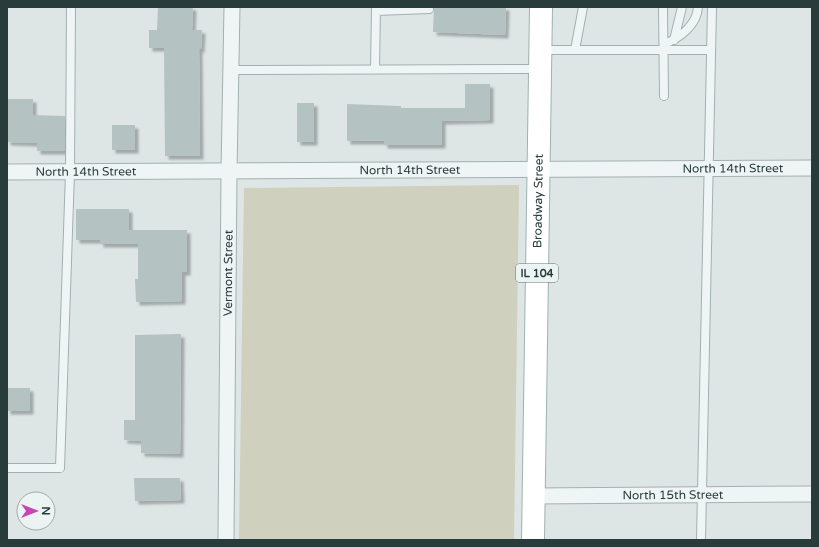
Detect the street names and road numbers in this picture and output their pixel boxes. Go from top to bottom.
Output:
street label: Broadway Street [530,153,546,248]
street label: North 14th Street [683,161,784,176]
street label: North 14th Street [360,163,461,177]
street label: North 14th Street [36,164,137,179]
street label: Vermont Street [221,229,236,316]
road number: IL 104 [516,264,558,282]
street label: North 15th Street [623,488,724,502]

